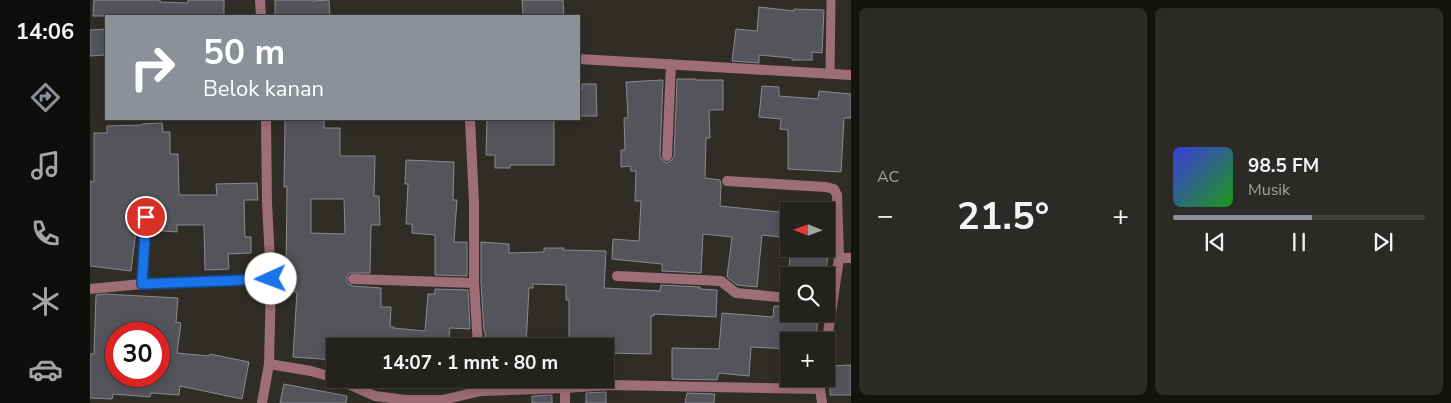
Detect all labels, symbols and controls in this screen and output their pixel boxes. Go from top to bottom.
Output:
text: 14:06 [16,17,74,47]
text: 50 m [203,29,285,76]
icon: right [120,35,185,100]
text: Belok kanan [203,74,324,104]
icon: directions [28,80,63,115]
icon: music [28,148,63,183]
text: 98.5 FM [1248,153,1319,179]
text: AC [877,166,899,188]
text: Musik [1248,179,1290,201]
text: 21.5° [957,191,1049,242]
pin [125,196,167,238]
text: − [877,197,894,235]
text: + [1112,197,1129,235]
north arrow [780,202,835,258]
map controls [780,202,835,387]
icon: arrive [132,203,160,231]
icon: phone [28,216,63,251]
icon: previous [1201,228,1229,256]
icon: pause [1285,228,1313,256]
icon: next [1369,228,1397,256]
position arrow [244,252,296,304]
button: search [780,267,835,322]
icon: climate [28,284,63,319]
speed limit sign: 30 [105,322,170,387]
button: + [780,332,835,387]
text: 14:07 · 1 mnt · 80 m [382,350,558,376]
icon: car [28,352,63,387]

